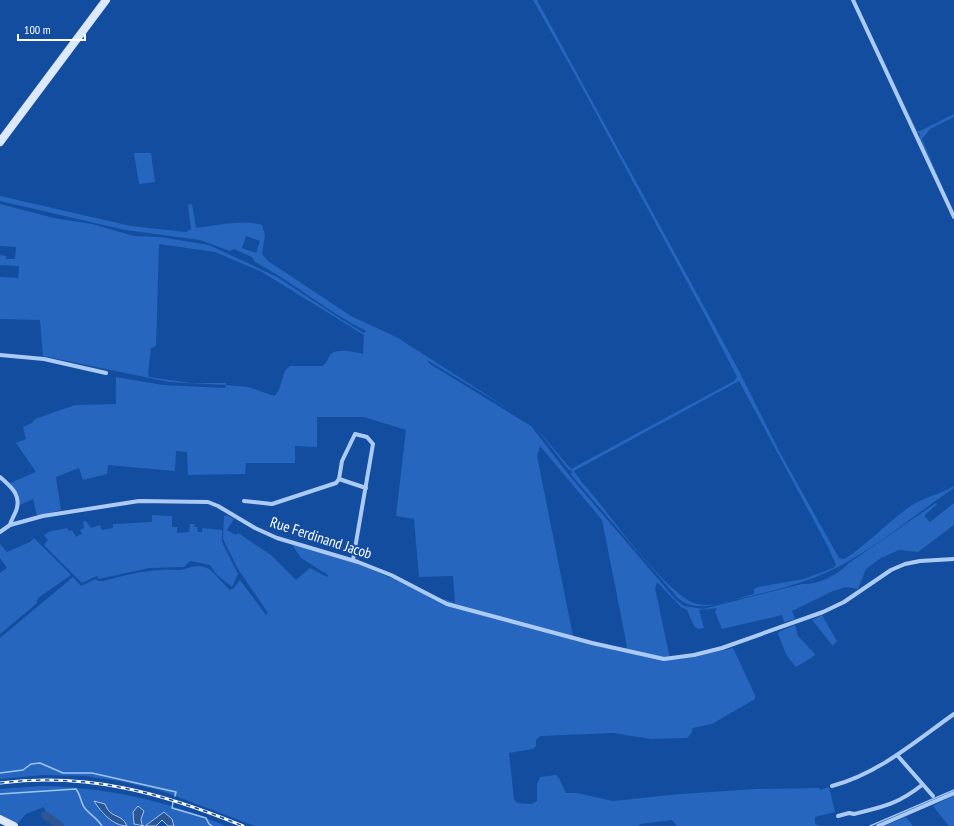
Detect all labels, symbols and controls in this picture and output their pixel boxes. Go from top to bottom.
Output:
scale bar [18,16,85,42]
text: 100 m [24,22,51,37]
street label: Rue Ferdinand Jacob [268,512,374,563]

